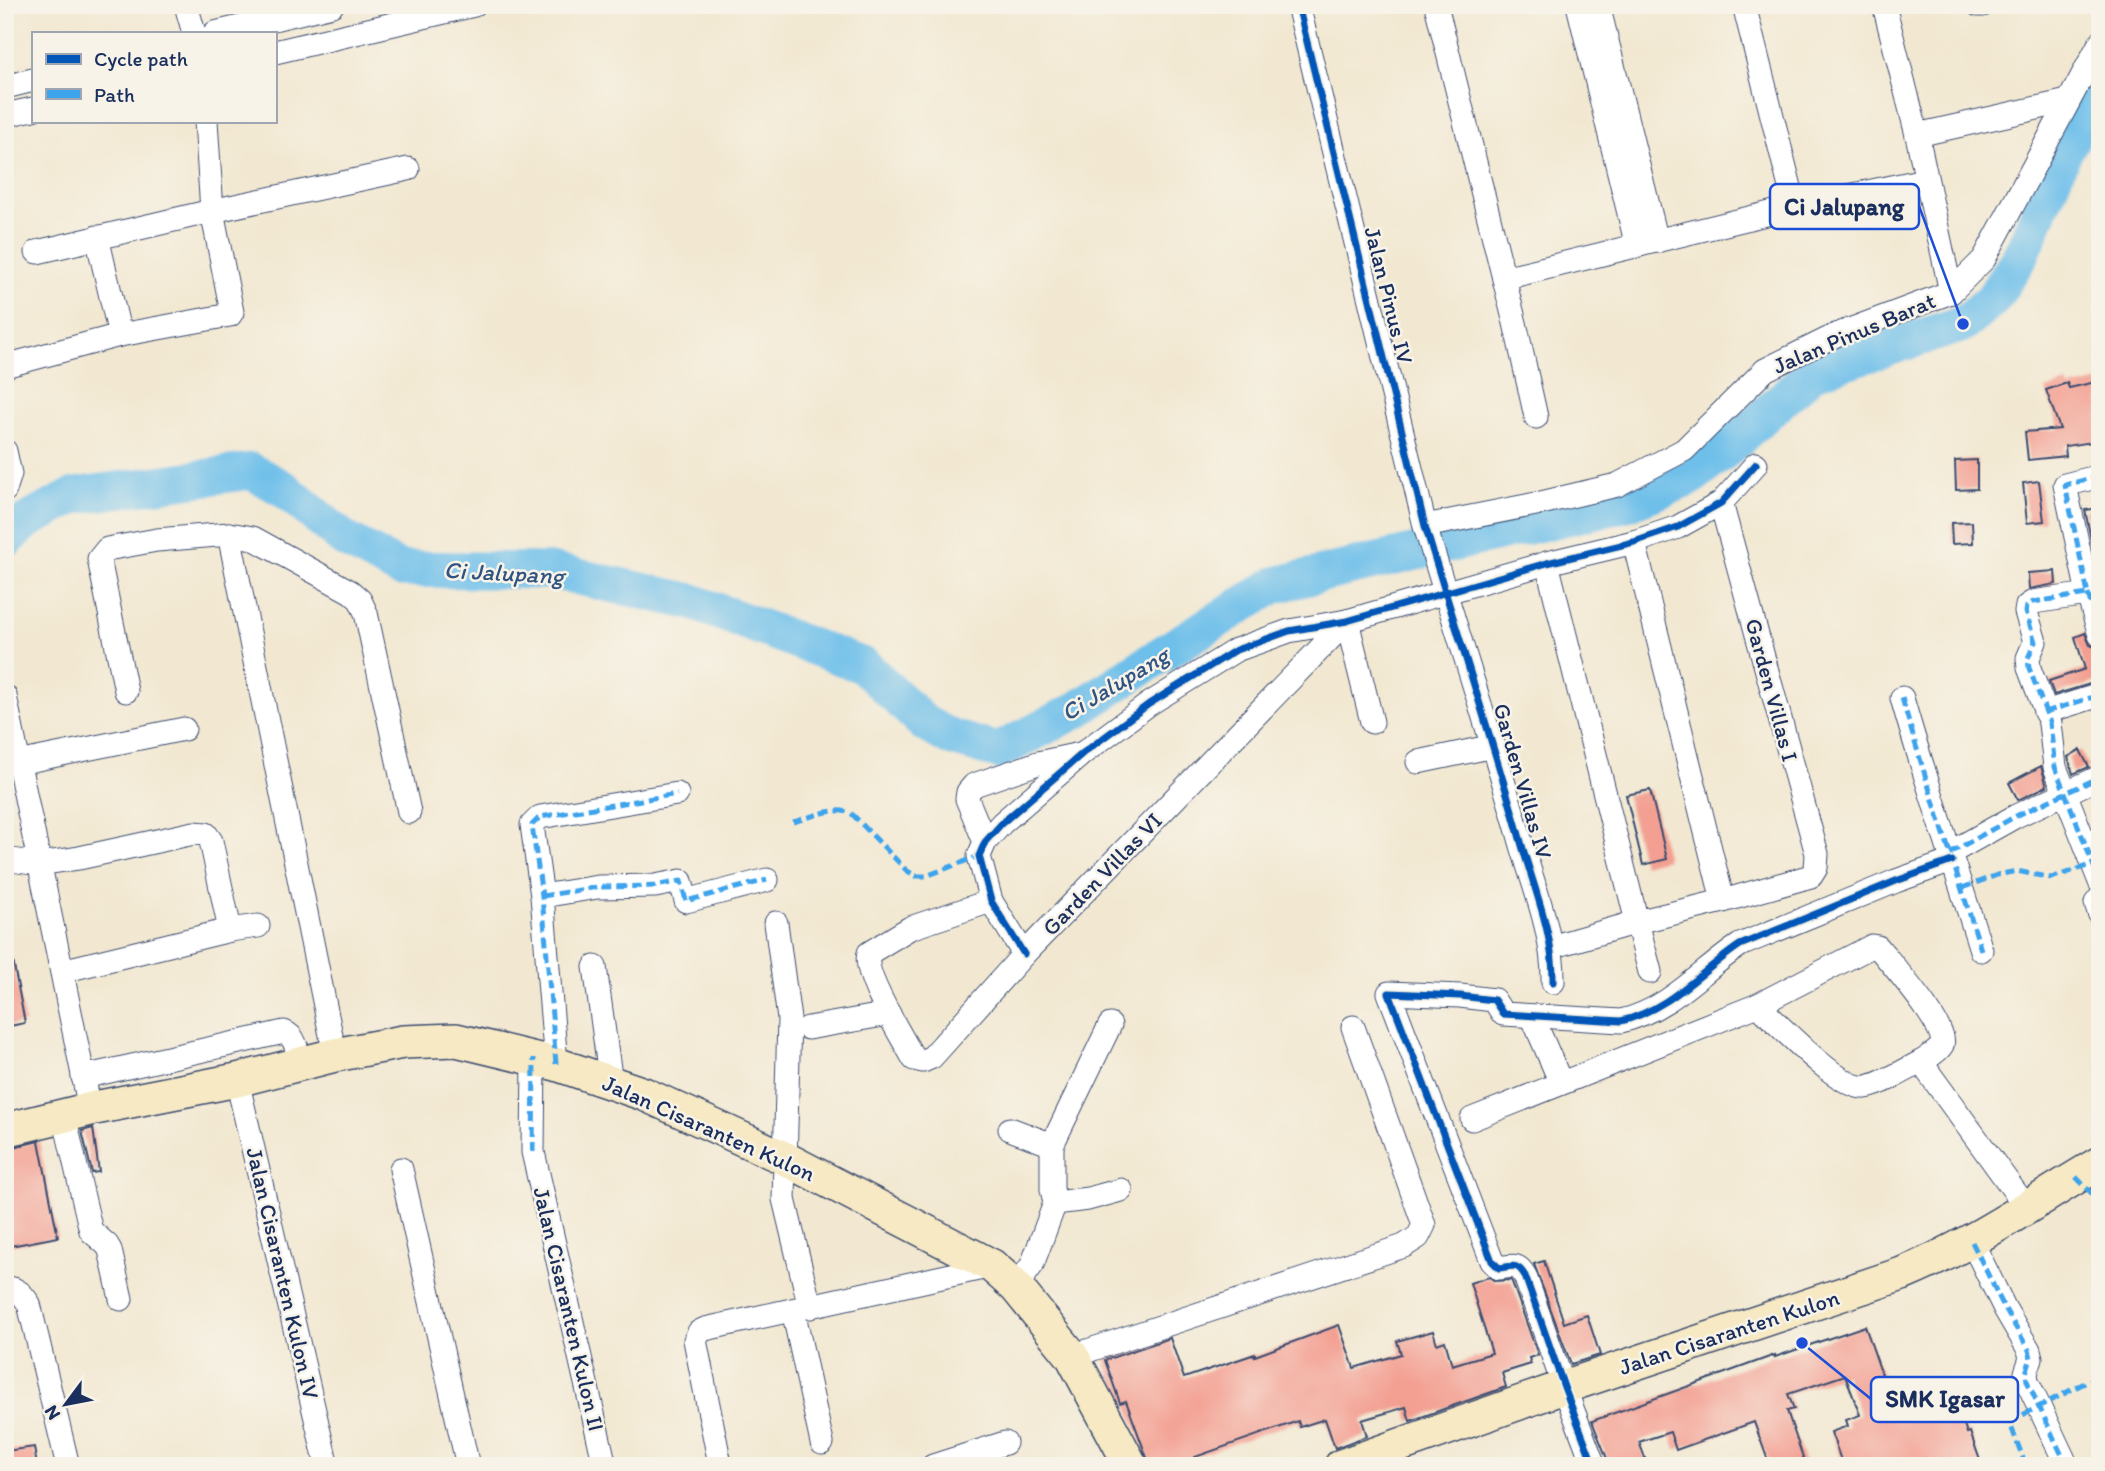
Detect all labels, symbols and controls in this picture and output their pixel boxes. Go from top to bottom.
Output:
legend [32,32,276,122]
text: Cycle path [94,46,188,71]
text: Path [94,82,135,107]
callout: Ci Jalupang [1770,184,1919,229]
text: Ci Jalupang [1784,192,1905,222]
street label: Jalan Pinus IV [1358,224,1420,367]
street label: Jalan Pinus Barat [1769,286,1940,380]
water label: Ci Jalupang [443,555,568,590]
street label: Garden Villas I [1739,615,1805,765]
water label: Ci Jalupang [1056,639,1176,727]
street label: Garden Villas IV [1487,700,1559,862]
street label: Garden Villas VI [1036,807,1168,941]
street label: Jalan Cisaranten Kulon [598,1068,820,1188]
street label: Jalan Cisaranten Kulon IV [240,1145,326,1402]
street label: Jalan Cisaranten Kulon II [527,1184,611,1434]
street label: Jalan Cisaranten Kulon [1615,1283,1843,1381]
north arrow [32,1370,102,1440]
callout: SMK Igasar [1871,1377,2018,1422]
text: SMK Igasar [1885,1384,2005,1414]
text: N [39,1401,65,1424]

